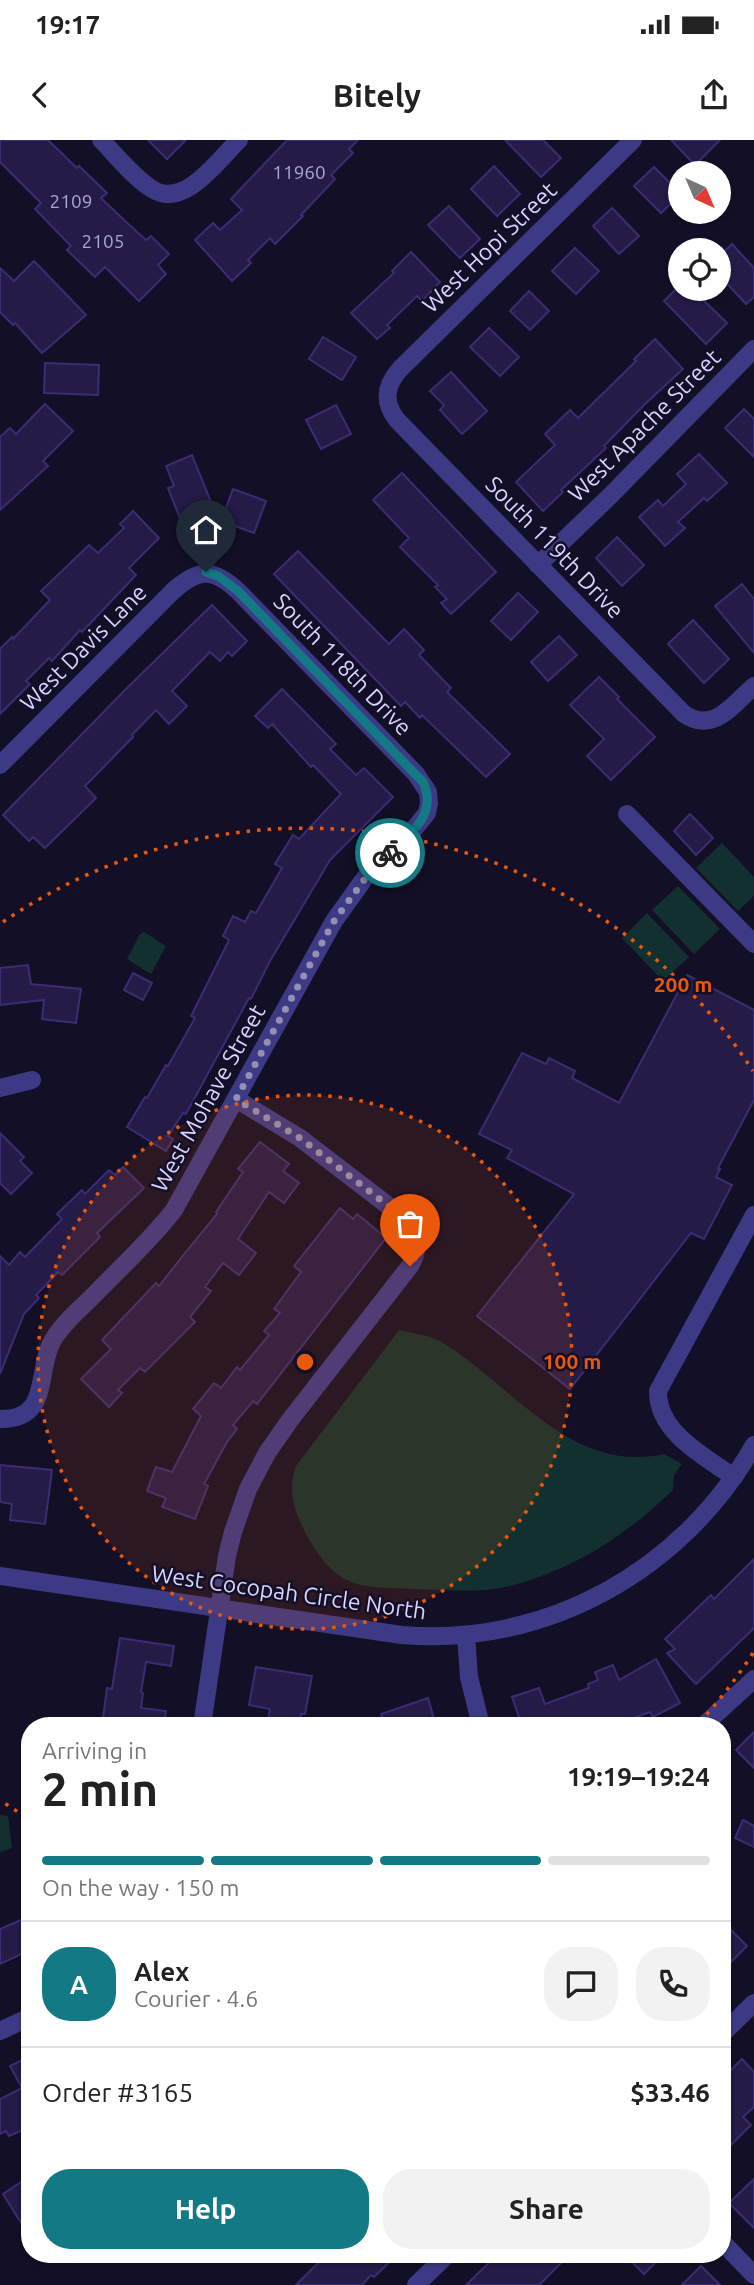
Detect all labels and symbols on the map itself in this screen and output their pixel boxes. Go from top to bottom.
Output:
house number: 11960 [272,161,326,183]
north arrow [668,161,732,224]
street label: West Hopi Street [417,177,561,317]
house number: 2109 [50,190,92,212]
house number: 2105 [82,230,124,252]
street label: West Apache Street [563,344,725,506]
street label: South 119th Drive [481,471,629,623]
pin [176,500,236,572]
street label: West Davis Lane [15,579,151,715]
street label: South 118th Drive [269,588,417,740]
courier [355,818,425,888]
text: 200 m [654,972,712,996]
street label: West Mohave Street [146,1000,270,1196]
pin [380,1194,440,1266]
text: 100 m [543,1349,601,1373]
centre of rings [293,1350,317,1374]
street label: West Cocopah Circle North [150,1560,428,1624]

